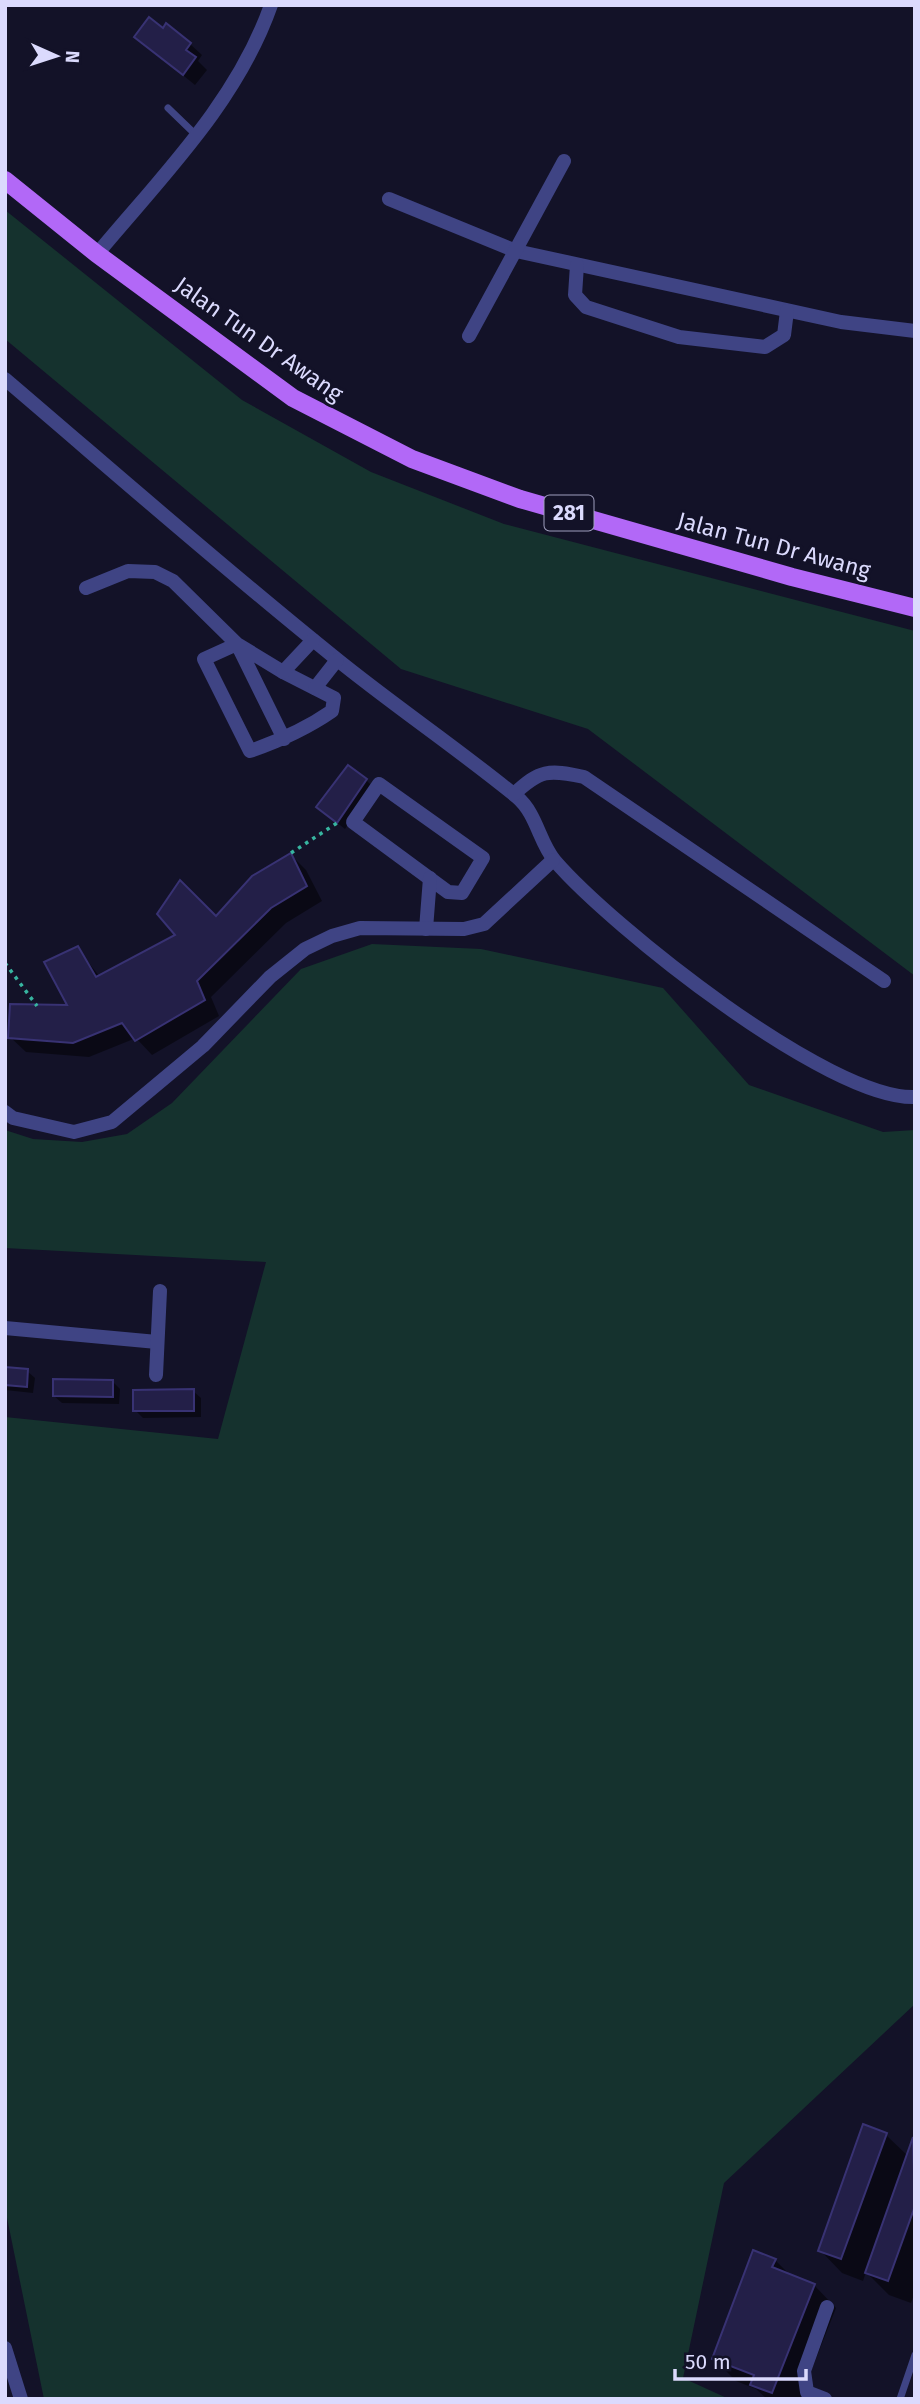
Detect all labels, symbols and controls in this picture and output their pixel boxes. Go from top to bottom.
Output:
north arrow [21,21,91,91]
text: N [61,50,84,64]
street label: Jalan Tun Dr Awang [169,270,349,408]
road number: 281 [544,496,594,530]
street label: Jalan Tun Dr Awang [674,506,874,584]
scale bar [675,2338,806,2382]
text: 50 m [685,2349,731,2375]

